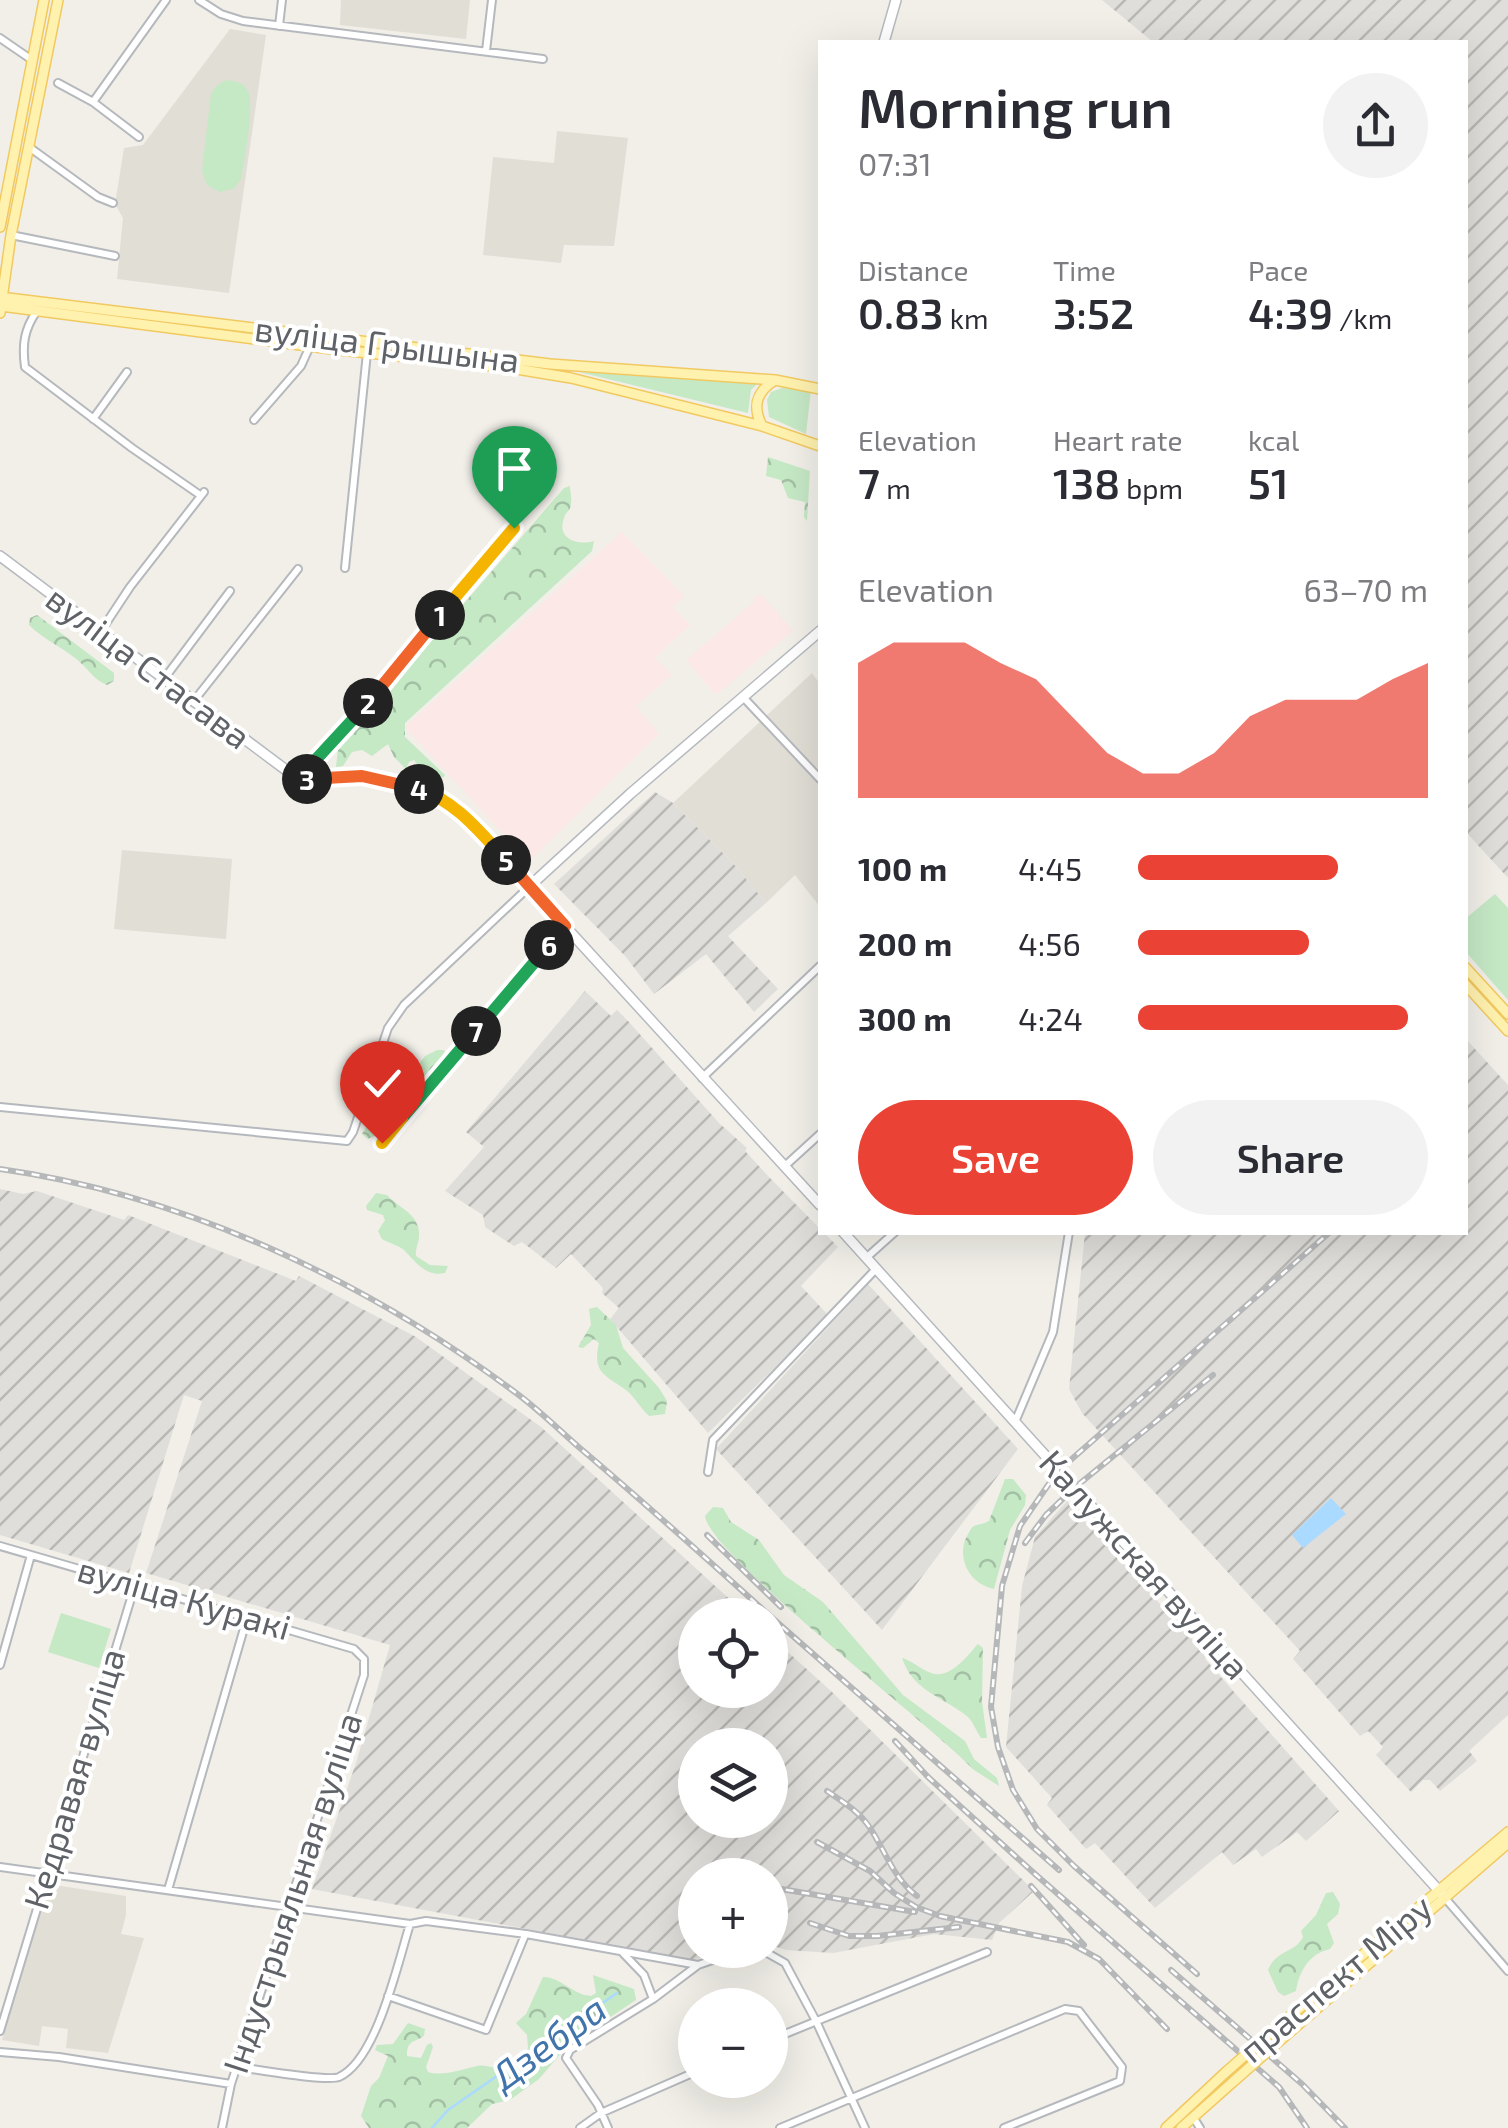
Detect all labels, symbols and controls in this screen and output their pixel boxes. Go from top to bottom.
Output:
text: Morning run [858,73,1173,139]
button: share [1323,73,1428,178]
text: 07:31 [858,144,932,182]
text: Distance [858,253,969,287]
text: Time [1053,253,1116,287]
text: Pace [1248,253,1308,287]
text: 0.83 [858,287,943,337]
text: 3:52 [1053,287,1134,337]
text: 4:39 [1248,287,1333,337]
text: km [943,301,989,335]
text: /km [1333,301,1392,335]
street label: вуліца Грышына [252,306,522,381]
text: Elevation [858,423,977,457]
text: Heart rate [1053,423,1183,457]
text: kcal [1248,423,1299,457]
pin [472,426,557,529]
icon: arrive [487,441,542,496]
text: 7 [858,457,880,507]
text: 138 [1053,457,1120,507]
text: 51 [1248,457,1288,507]
text: m [880,471,911,505]
text: bpm [1120,471,1183,505]
text: Elevation [858,570,994,608]
text: 63–70 m [1303,570,1428,608]
street label: вуліца Стасава [38,576,260,758]
pin: 1 [415,590,465,640]
text: 1 [434,598,446,632]
pin: 2 [343,678,393,728]
text: 2 [360,686,376,720]
pin: 3 [282,754,332,804]
text: 3 [299,762,315,796]
pin: 4 [394,764,444,814]
text: 4 [410,772,428,806]
pin: 5 [481,835,531,885]
text: 5 [498,843,514,877]
text: 100 m [858,849,947,887]
text: 4:45 [1018,849,1082,887]
pin: 6 [524,920,574,970]
text: 200 m [858,924,952,962]
text: 4:56 [1018,924,1081,962]
text: 6 [541,928,557,962]
text: 300 m [858,999,952,1037]
text: 4:24 [1018,999,1083,1037]
pin: 7 [451,1006,501,1056]
text: 7 [469,1014,483,1048]
pin [340,1041,425,1144]
icon: check [355,1056,410,1111]
button: Save [858,1100,1133,1215]
button: Share [1153,1100,1428,1215]
street label: Калужская вуліца [1031,1441,1259,1687]
street label: вуліца Куракі [73,1547,296,1648]
map controls [678,1598,788,2098]
button: locate [678,1598,788,1708]
street label: Кедравая вуліца [13,1643,134,1914]
street label: Індустрыяльная вуліца [213,1707,370,2078]
button: layers [678,1728,788,1838]
button: + [678,1858,788,1968]
street label: праспект Міру [1230,1885,1440,2071]
water label: Дзебра [480,1984,614,2100]
button: − [678,1988,788,2098]

